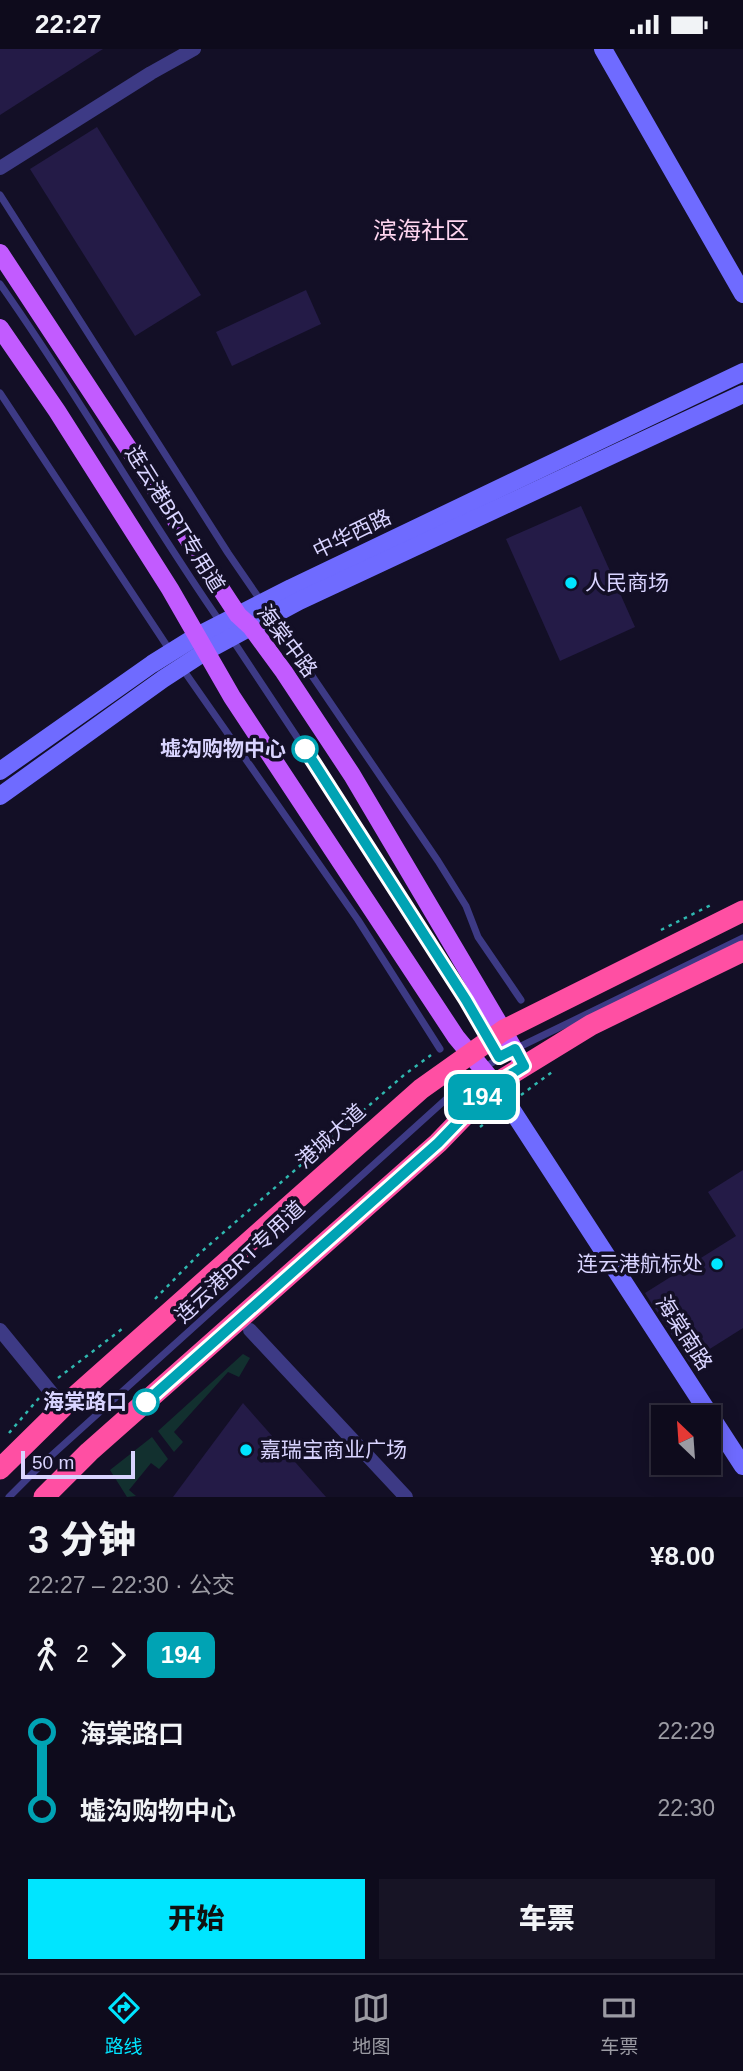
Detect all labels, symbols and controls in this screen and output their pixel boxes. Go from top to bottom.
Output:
text: 22:27 [35,9,102,39]
district label: 滨海社区 [373,217,469,244]
street label: 连云港BRT专用道 [121,442,230,596]
street label: 中华西路 [309,505,395,562]
place label: 人民商场 [585,571,669,594]
marker: 人民商场 [563,575,579,591]
street label: 海棠中路 [253,600,322,681]
marker: 墟沟购物中心 [292,736,318,762]
place label: 墟沟购物中心 [160,737,286,760]
line badge: 194 [442,1074,522,1120]
text: 194 [462,1083,502,1110]
street label: 港城大道 [292,1099,370,1172]
street label: 连云港BRT专用道 [171,1196,309,1327]
place label: 连云港航标处 [577,1252,703,1275]
marker: 连云港航标处 [709,1256,725,1272]
street label: 海棠南路 [652,1291,717,1374]
marker: 海棠路口 [133,1389,159,1415]
place label: 海棠路口 [43,1390,127,1413]
north arrow [651,1405,721,1475]
map controls [651,1405,721,1475]
place label: 嘉瑞宝商业广场 [260,1438,407,1461]
marker: 嘉瑞宝商业广场 [238,1442,254,1458]
scale bar [21,1448,135,1480]
text: 50 m [32,1452,74,1473]
text: 3 分钟 [28,1519,136,1561]
text: ¥8.00 [650,1541,715,1571]
text: 22:27 – 22:30 · 公交 [28,1572,235,1598]
icon: walk [28,1636,66,1674]
icon: forward [99,1636,137,1674]
text: 2 [76,1641,89,1667]
text: 194 [161,1641,201,1668]
text: 22:29 [657,1718,715,1744]
text: 海棠路口 [80,1719,184,1749]
text: 22:30 [657,1795,715,1821]
text: 墟沟购物中心 [80,1796,236,1826]
button: 开始 [28,1879,365,1959]
button: 车票 [379,1879,715,1959]
tab: 路线 [105,1989,143,2058]
tab: 地图 [352,1989,390,2058]
tab: 车票 [600,1989,638,2058]

